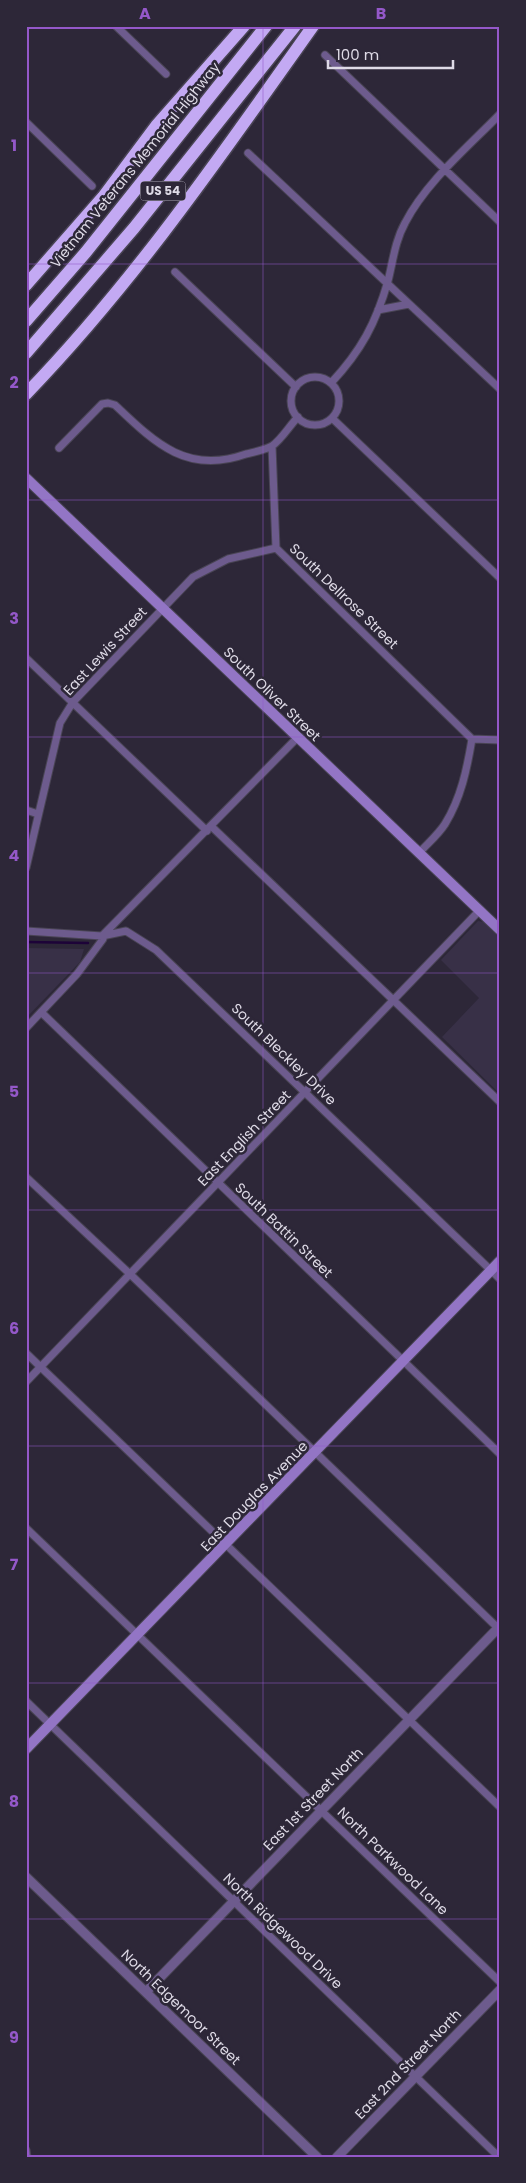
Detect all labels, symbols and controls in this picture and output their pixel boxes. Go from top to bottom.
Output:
text: A [139,2,151,25]
text: B [376,2,386,25]
scale bar [328,38,454,70]
text: 100 m [336,44,379,65]
street label: Vietnam Veterans Memorial Highway [46,58,225,272]
text: 1 [11,134,17,157]
road number: US 54 [140,182,186,200]
text: 2 [9,371,19,394]
street label: South Dellrose Street [285,539,403,653]
street label: East Lewis Street [59,602,151,700]
text: 3 [9,607,19,630]
street label: South Oliver Street [219,642,325,746]
text: 4 [9,844,20,867]
street label: South Bleckley Drive [227,998,341,1110]
text: 5 [9,1080,19,1103]
street label: East English Street [193,1086,295,1190]
street label: South Battin Street [231,1178,337,1282]
text: 6 [9,1317,19,1340]
street label: East Douglas Avenue [196,1436,312,1556]
text: 7 [10,1553,19,1576]
street label: East 1st Street North [258,1743,368,1855]
text: 8 [9,1790,19,1813]
street label: North Parkwood Lane [333,1803,453,1920]
street label: North Ridgewood Drive [219,1869,347,1994]
street label: North Edgemoor Street [117,1945,245,2069]
street label: East 2nd Street North [350,2005,466,2123]
text: 9 [9,2026,19,2049]

